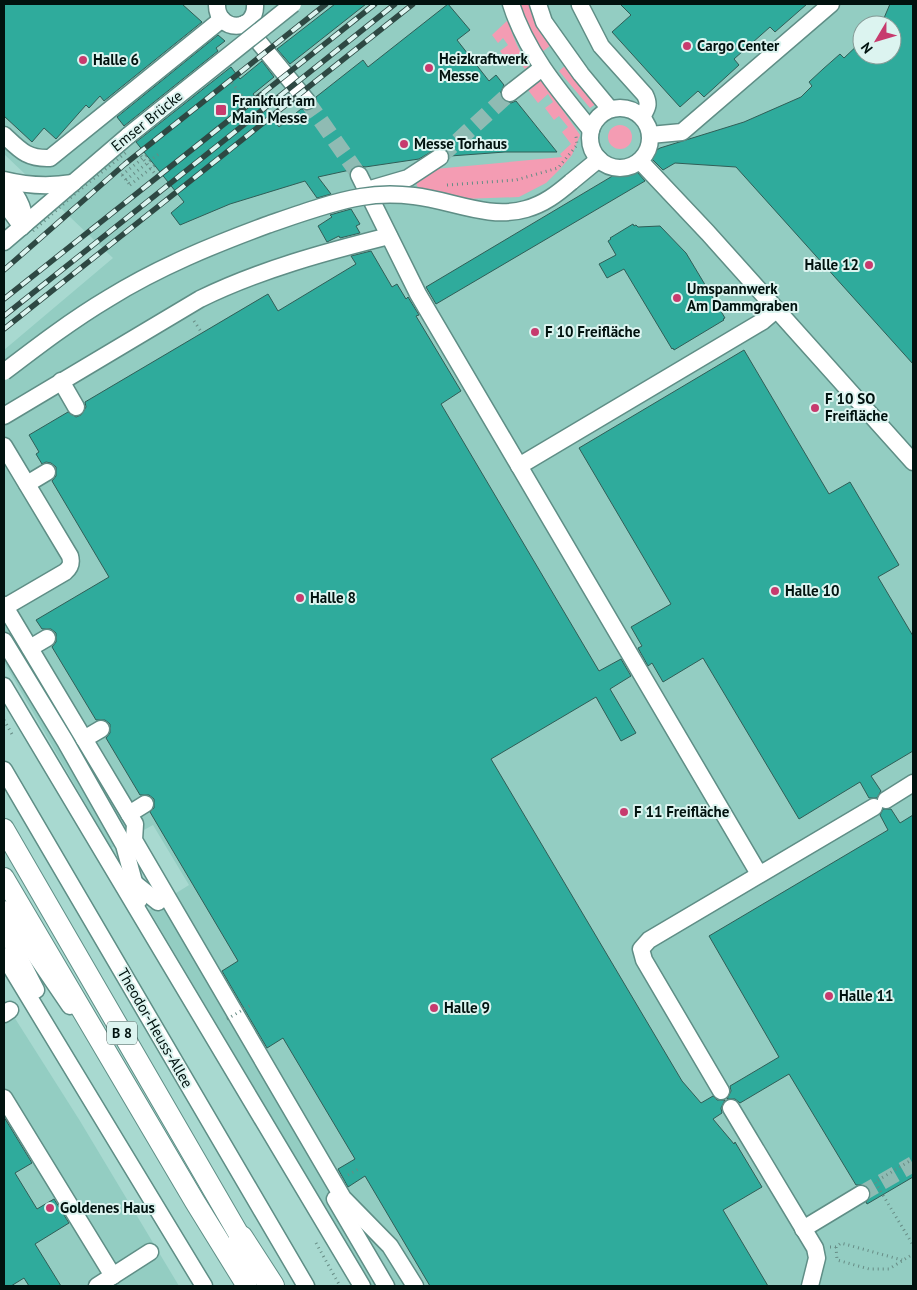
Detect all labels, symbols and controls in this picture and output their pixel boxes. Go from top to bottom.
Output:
north arrow [852,15,902,65]
place label: Cargo Center [697,36,780,55]
text: N [857,39,877,57]
marker: Cargo Center [681,40,693,52]
place label: Heizkraftwerk Messe [439,49,529,85]
place label: Halle 6 [93,50,139,69]
marker: Halle 6 [77,54,89,66]
marker: Heizkraftwerk Messe [423,62,435,74]
street label: Emser Brücke [107,86,186,155]
place label: Frankfurt am Main Messe [232,91,315,127]
marker: Frankfurt am Main Messe [214,103,228,117]
place label: Messe Torhaus [414,134,507,153]
marker: Messe Torhaus [398,138,410,150]
place label: Halle 12 [805,255,859,274]
marker: Halle 12 [863,259,875,271]
place label: Umspannwerk Am Dammgraben [687,279,798,315]
marker: Umspannwerk Am Dammgraben [671,292,683,304]
place label: F 10 Freifläche [545,322,641,341]
marker: F 10 Freifläche [529,326,541,338]
place label: F 10 SO Freifläche [825,389,889,425]
marker: F 10 SO Freifläche [809,402,821,414]
place label: Halle 10 [785,581,839,600]
marker: Halle 10 [769,585,781,597]
place label: Halle 8 [310,588,356,607]
marker: Halle 8 [294,592,306,604]
place label: F 11 Freifläche [634,802,730,821]
marker: F 11 Freifläche [618,806,630,818]
street label: Theodor-Heuss-Allee [113,965,197,1091]
place label: Halle 11 [839,986,893,1005]
marker: Halle 11 [823,990,835,1002]
place label: Halle 9 [444,998,490,1017]
marker: Halle 9 [428,1002,440,1014]
road number: B 8 [107,1021,137,1044]
place label: Goldenes Haus [60,1198,155,1217]
marker: Goldenes Haus [44,1202,56,1214]

